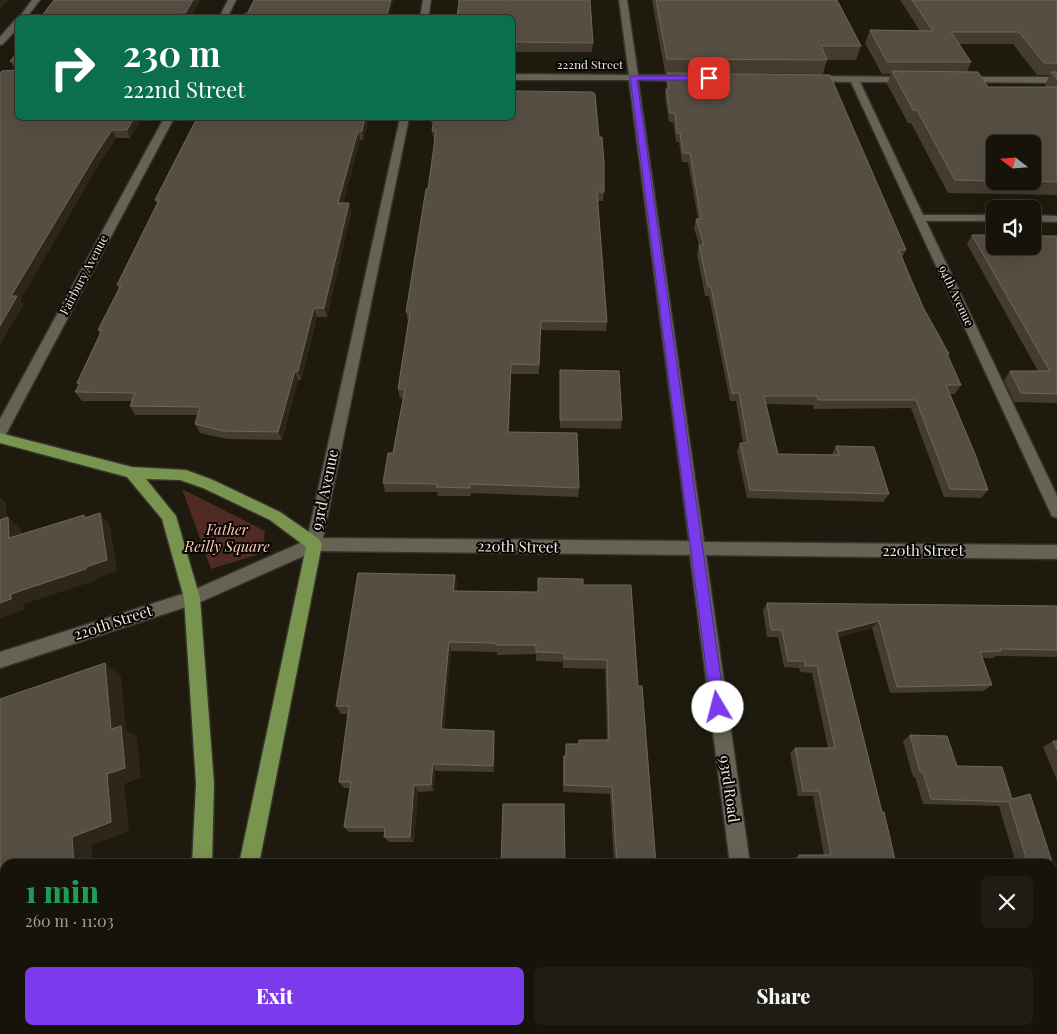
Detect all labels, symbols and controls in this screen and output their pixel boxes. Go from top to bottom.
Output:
text: 230 m [123,29,221,76]
icon: right [40,35,105,100]
street label: 222nd Street [557,56,624,72]
pin [688,57,730,99]
icon: arrive [695,64,723,92]
text: 222nd Street [123,74,245,104]
north arrow [986,135,1041,190]
map controls [986,135,1041,255]
button: sound [986,200,1041,255]
street label: Fairbury Avenue [55,232,111,317]
street label: 94th Avenue [936,263,978,329]
street label: 93rd Avenue [306,448,342,532]
park label: Father Reilly Square [183,519,270,556]
street label: 220th Street [477,535,560,557]
street label: 220th Street [882,540,964,560]
street label: 220th Street [71,600,155,644]
position arrow [691,680,743,732]
street label: 93rd Road [715,754,745,824]
text: 1 min [25,871,99,911]
button: close [981,876,1033,928]
text: 260 m · 11:03 [25,910,114,931]
button: Exit [25,967,524,1025]
button: Share [534,967,1033,1025]

